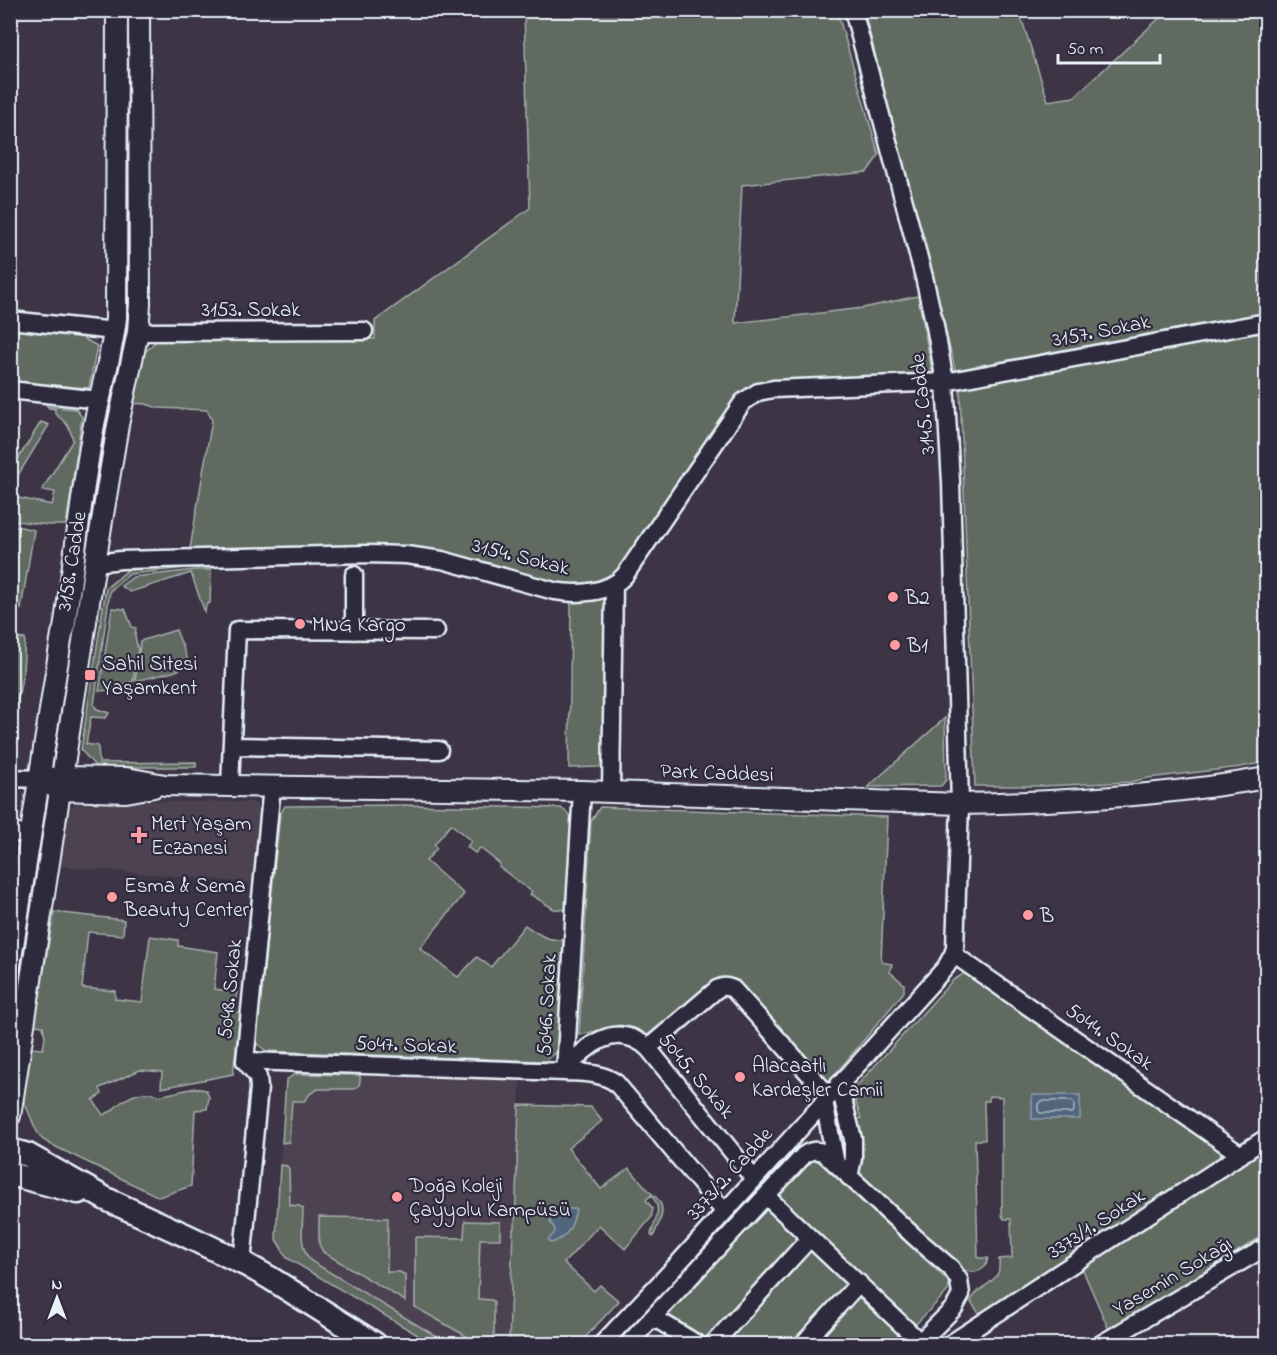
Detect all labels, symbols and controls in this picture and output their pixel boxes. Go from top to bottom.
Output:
scale bar [1058,27,1160,65]
text: 50 m [1067,37,1104,63]
street label: 3153. Sokak [201,296,301,326]
street label: 3157. Sokak [1050,308,1154,356]
street label: 3145. Cadde [904,351,944,456]
street label: 3158. Cadde [50,509,96,613]
street label: 3154. Sokak [469,531,573,585]
place label: B2 [904,584,930,614]
marker: B2 [886,590,900,604]
place label: MNG Kargo [312,611,406,643]
marker: MNG Kargo [293,617,307,631]
place label: B1 [906,632,928,662]
marker: B1 [888,638,902,652]
place label: Sahil Sitesi Yaşamkent [102,650,198,704]
marker: Sahil Sitesi Yaşamkent [83,668,97,682]
street label: Park Caddesi [660,757,774,791]
place label: Mert Yaşam Eczanesi [151,810,251,864]
marker: Mert Yaşam Eczanesi [132,828,146,842]
place label: Esma & Sema Beauty Center [123,872,250,928]
marker: Esma & Sema Beauty Center [105,890,119,904]
place label: B [1039,902,1054,932]
marker: B [1021,908,1035,922]
street label: 5048. Sokak [211,937,251,1041]
street label: 5046. Sokak [530,953,566,1057]
street label: 5044. Sokak [1059,996,1160,1079]
street label: 5045. Sokak [650,1027,741,1127]
street label: 5047. Sokak [355,1029,458,1063]
place label: Alacaatlı Kardeşler Camii [752,1052,883,1106]
marker: Alacaatlı Kardeşler Camii [733,1070,747,1084]
street label: 3373/2. Cadde [680,1120,781,1228]
place label: Doğa Koleji Çayyolu Kampüsü [408,1172,571,1228]
street label: 3373/1. Sokak [1042,1181,1152,1267]
marker: Doğa Koleji Çayyolu Kampüsü [390,1190,404,1204]
street label: Yasemin Sokağı [1108,1230,1239,1327]
north arrow [27,1268,87,1328]
text: N [52,1273,63,1297]

